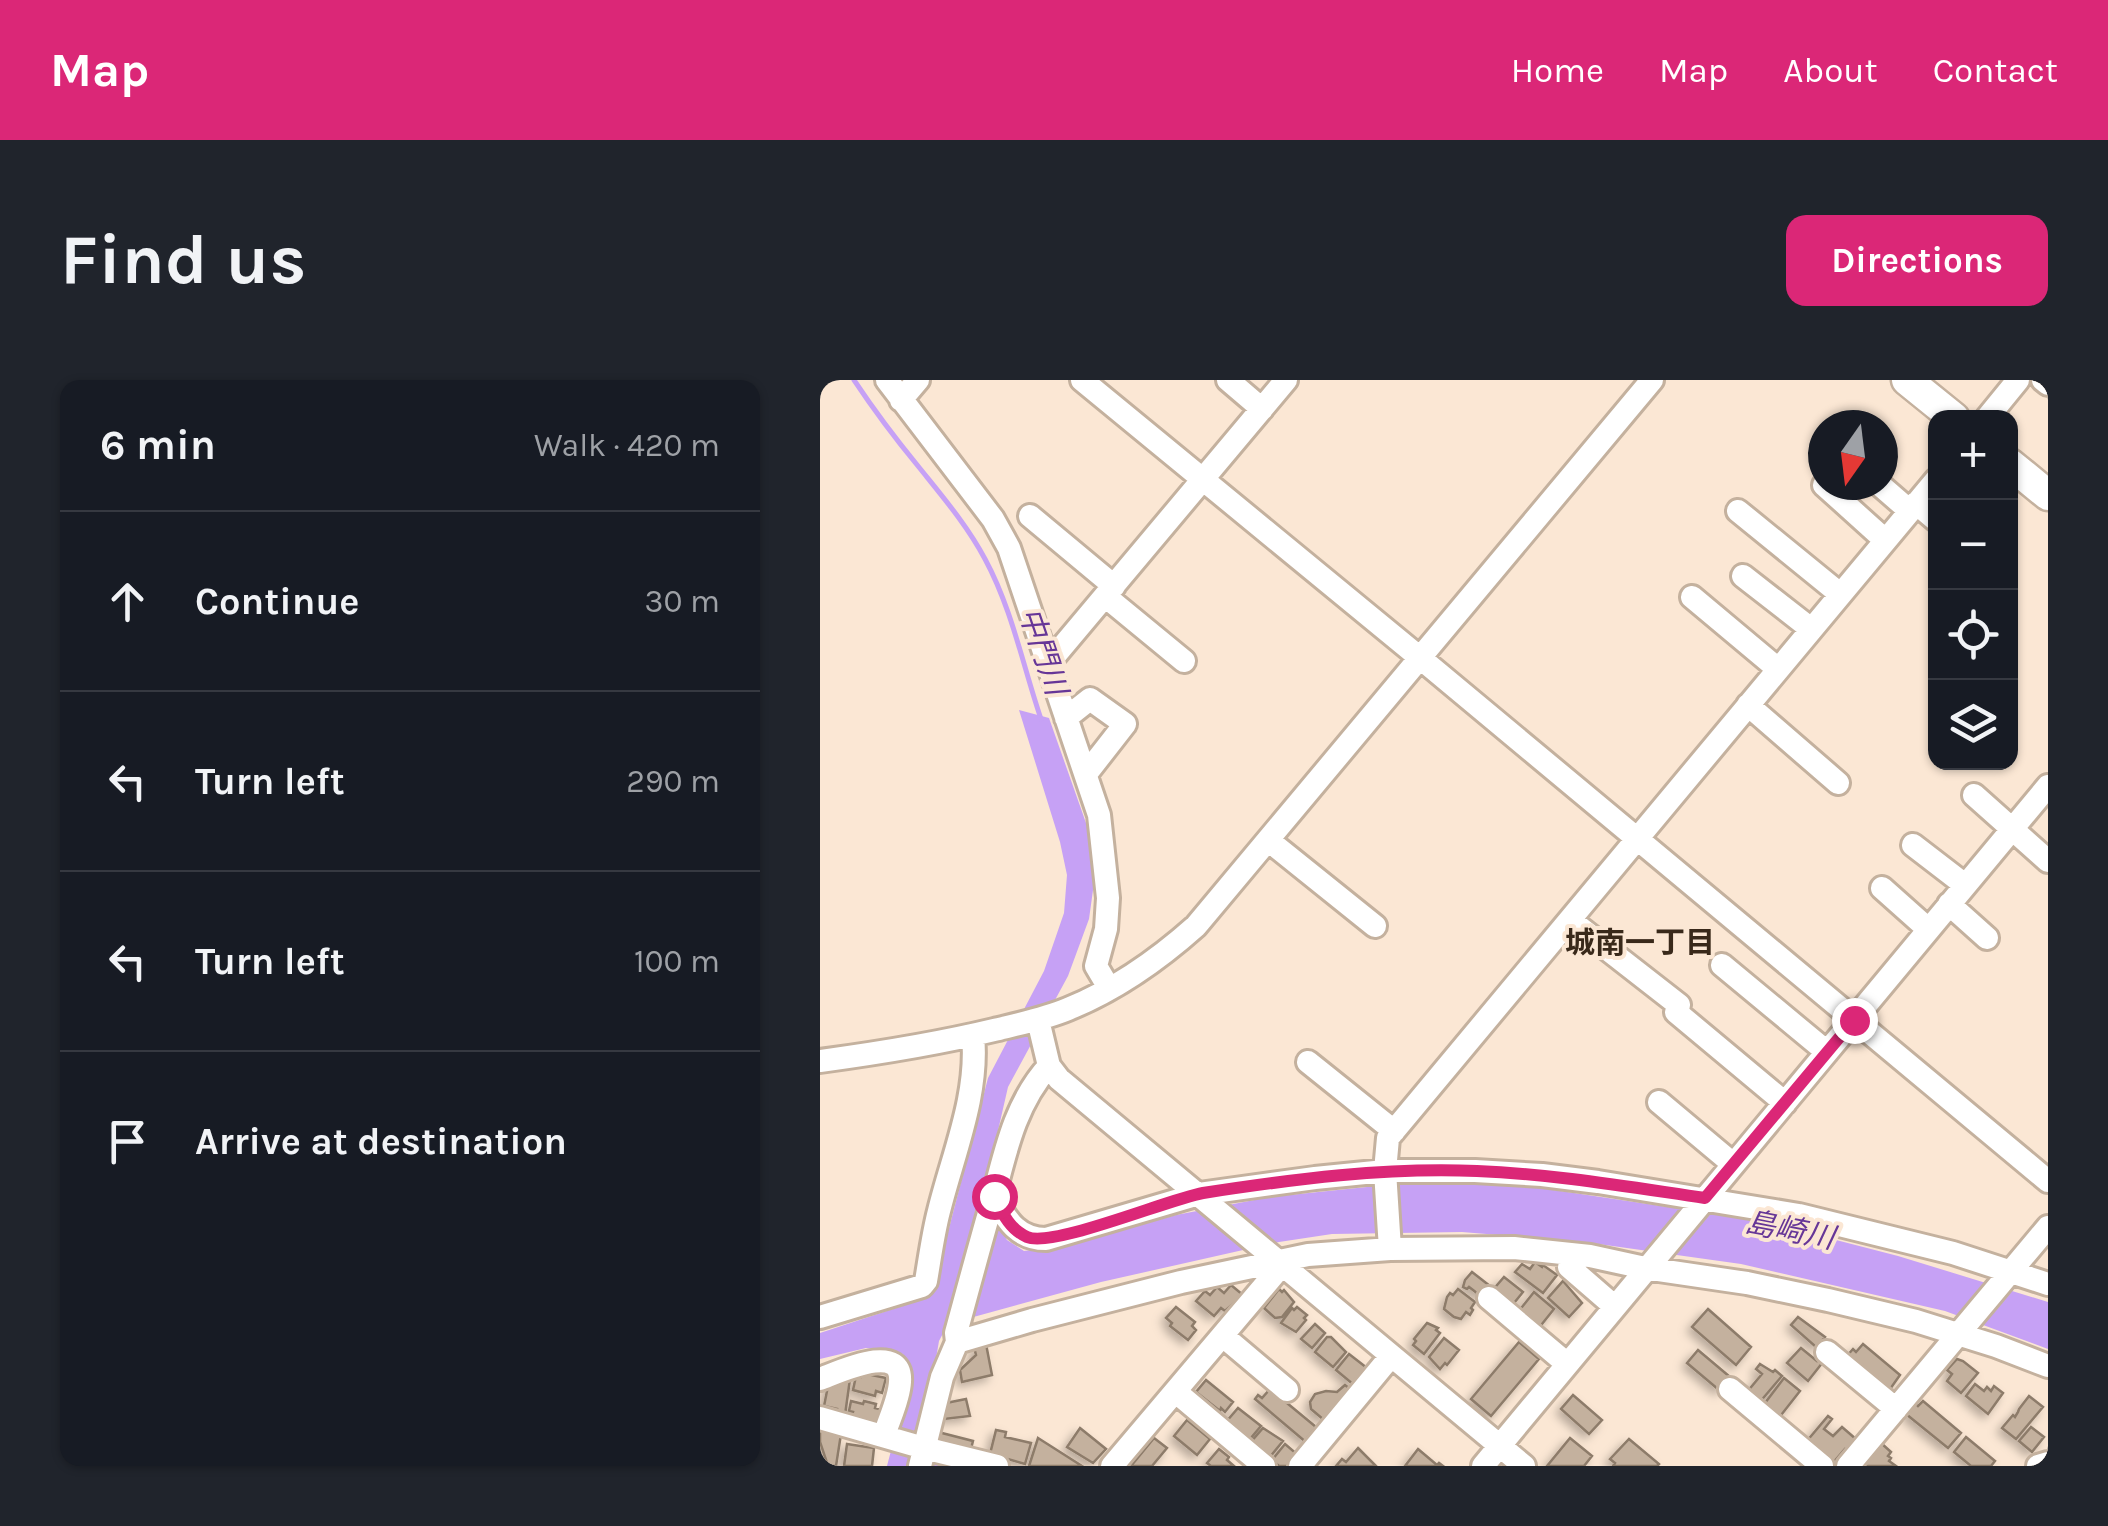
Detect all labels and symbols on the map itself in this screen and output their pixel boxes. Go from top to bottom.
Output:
north arrow [1808,410,1898,500]
water label: 中門川 [1011,603,1076,702]
district label: 城南一丁目 [1565,925,1715,961]
route end [1832,998,1878,1044]
route start [972,1174,1018,1220]
water label: 島崎川 [1742,1204,1841,1257]

